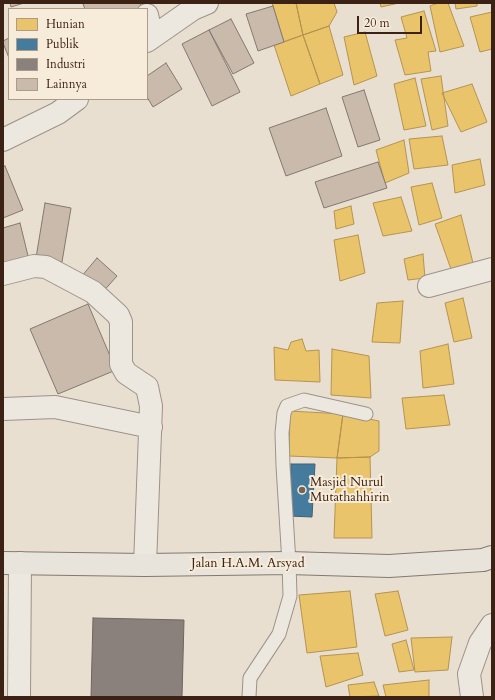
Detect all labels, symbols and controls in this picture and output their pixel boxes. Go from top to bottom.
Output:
legend [8,8,148,100]
scale bar [359,8,424,34]
text: 20 m [364,15,390,31]
text: Hunian [46,16,85,32]
text: Publik [46,36,79,52]
text: Industri [46,56,85,72]
text: Lainnya [46,76,87,92]
place label: Masjid Nurul Mutathahhirin [310,475,390,506]
marker: Masjid Nurul Mutathahhirin [297,485,307,495]
street label: Jalan H.A.M. Arsyad [191,556,305,572]

